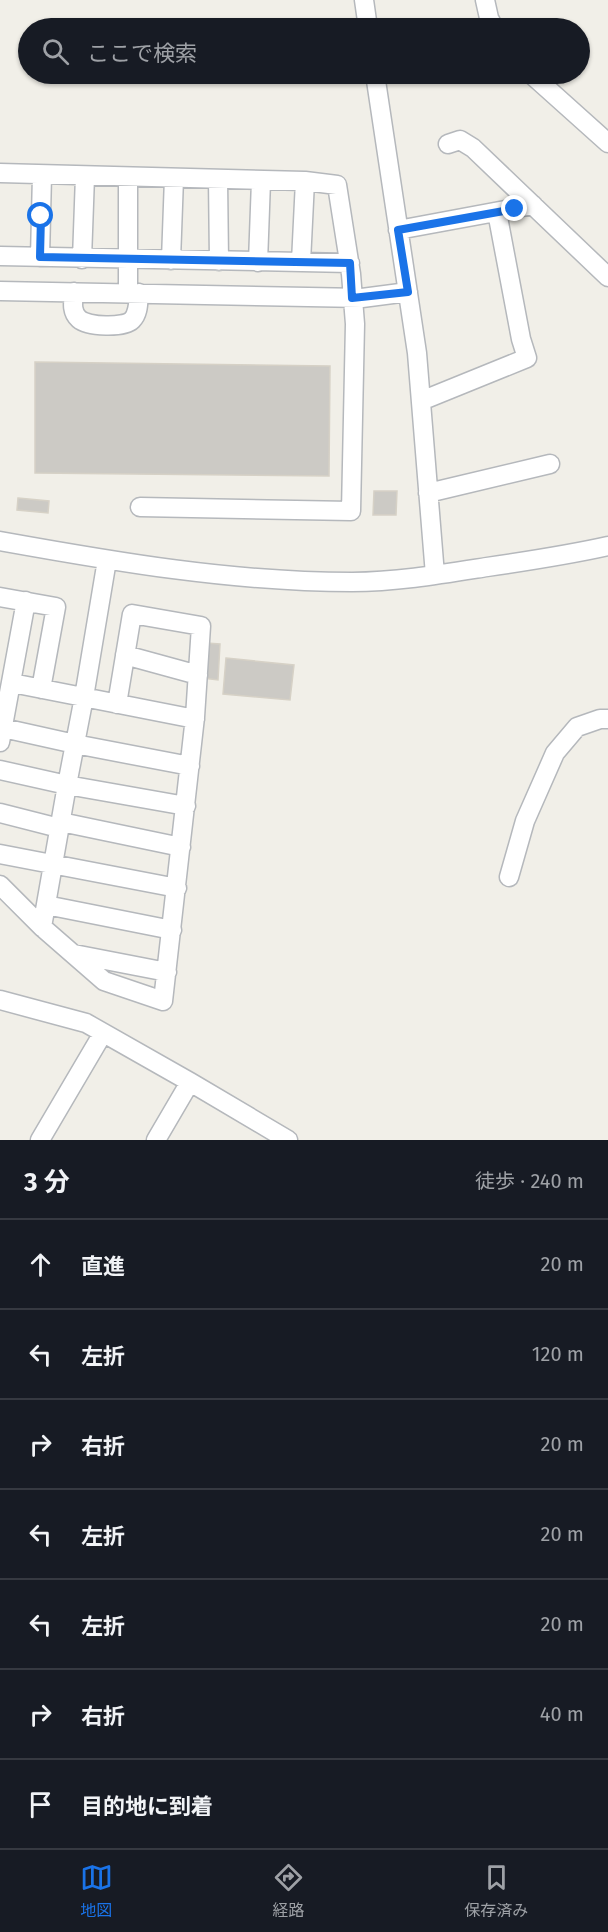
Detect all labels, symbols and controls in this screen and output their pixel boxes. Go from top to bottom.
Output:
search box [18,18,590,84]
icon: search [39,35,72,68]
text: ここで検索 [87,40,197,67]
route end [501,195,527,221]
route start [27,202,53,228]
text: 3 分 [24,1167,70,1198]
text: 徒歩 · 240 m [475,1169,584,1193]
icon: ahead [24,1248,57,1281]
text: 20 m [541,1252,584,1276]
text: 直進 [81,1253,125,1280]
icon: left [24,1338,57,1371]
text: 120 m [532,1342,584,1366]
text: 左折 [81,1343,125,1370]
icon: right [24,1428,57,1461]
text: 20 m [541,1432,584,1456]
text: 右折 [81,1433,125,1460]
icon: left [24,1518,57,1551]
text: 20 m [541,1522,584,1546]
text: 左折 [81,1523,125,1550]
icon: left [24,1608,57,1641]
text: 20 m [541,1612,584,1636]
text: 左折 [81,1613,125,1640]
icon: right [24,1698,57,1731]
text: 40 m [540,1702,584,1726]
text: 右折 [81,1703,125,1730]
icon: arrive [24,1788,57,1821]
text: 目的地に到着 [81,1793,213,1820]
tab: 地図 [80,1861,113,1921]
tab: 経路 [272,1861,305,1921]
tab: 保存済み [464,1861,528,1921]

